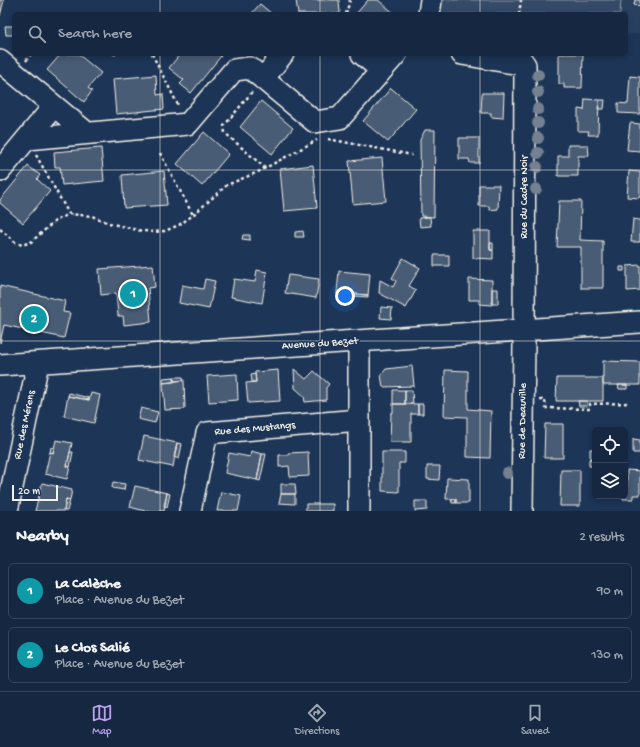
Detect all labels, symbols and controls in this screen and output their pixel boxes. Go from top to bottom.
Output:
search box [12,12,628,56]
icon: search [26,23,48,45]
text: Search here [58,25,132,43]
street label: Rue du Cadre Noir [519,154,531,239]
pin: 1 [120,279,146,309]
your location [335,286,355,306]
pin: 2 [21,304,47,334]
street label: Avenue du Bezet [282,335,360,353]
street label: Rue de Deauville [516,383,530,459]
street label: Rue des Mérens [12,389,38,461]
street label: Rue des Mustangs [214,419,297,439]
map controls [592,427,628,499]
button: locate [592,427,628,463]
button: layers [592,463,628,499]
scale bar [12,483,58,502]
text: 20 m [18,486,40,498]
text: Nearby [16,527,69,547]
text: 2 results [579,530,624,545]
text: La Calèche [55,575,121,593]
text: 1 [27,584,33,599]
text: 90 m [597,584,623,599]
text: Place · Avenue du Bezet [55,593,184,608]
text: Le Clos Salié [55,639,130,657]
text: 2 [27,648,33,663]
text: 130 m [591,648,623,663]
text: Place · Avenue du Bezet [55,657,184,672]
tab: Map [91,702,113,738]
tab: Directions [295,702,339,738]
tab: Saved [521,702,549,738]

